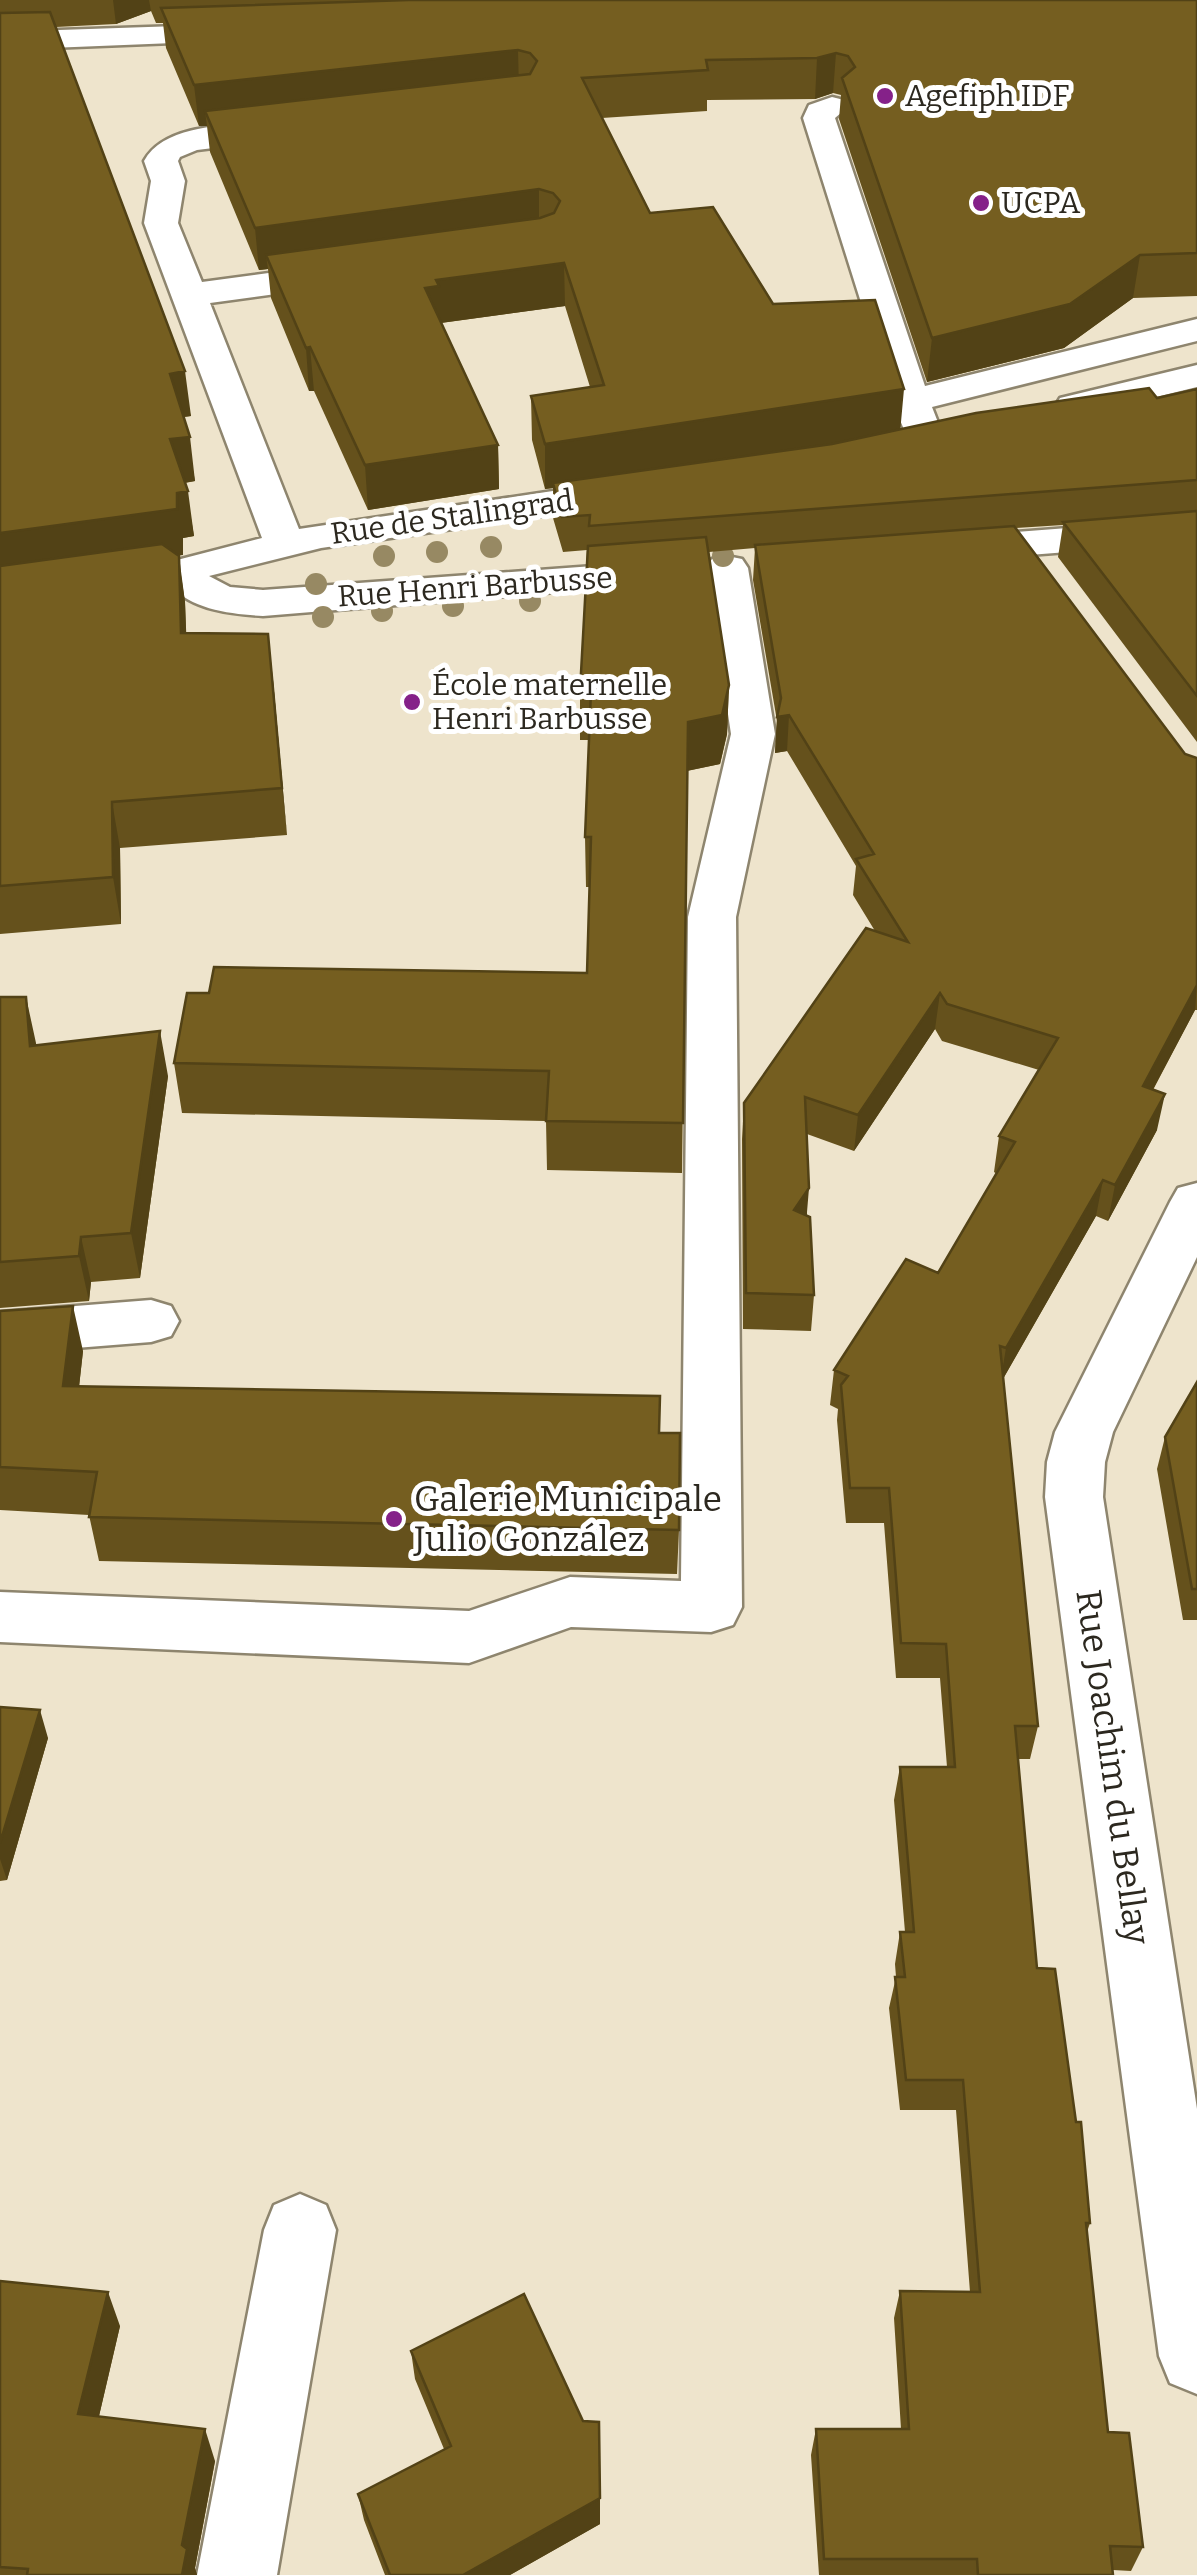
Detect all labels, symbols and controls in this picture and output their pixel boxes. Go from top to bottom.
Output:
place label: Agefiph IDF [905,78,1070,114]
marker: Agefiph IDF [874,85,896,107]
place label: UCPA [1001,185,1081,221]
marker: UCPA [970,192,992,214]
street label: Rue de Stalingrad [328,482,576,552]
street label: Rue Henri Barbusse [336,559,614,615]
place label: École maternelle Henri Barbusse [432,667,667,737]
marker: École maternelle Henri Barbusse [401,691,423,713]
place label: Galerie Municipale Julio González [413,1478,722,1560]
marker: Galerie Municipale Julio González [383,1508,405,1530]
street label: Rue Joachim du Bellay [1067,1587,1159,1947]

